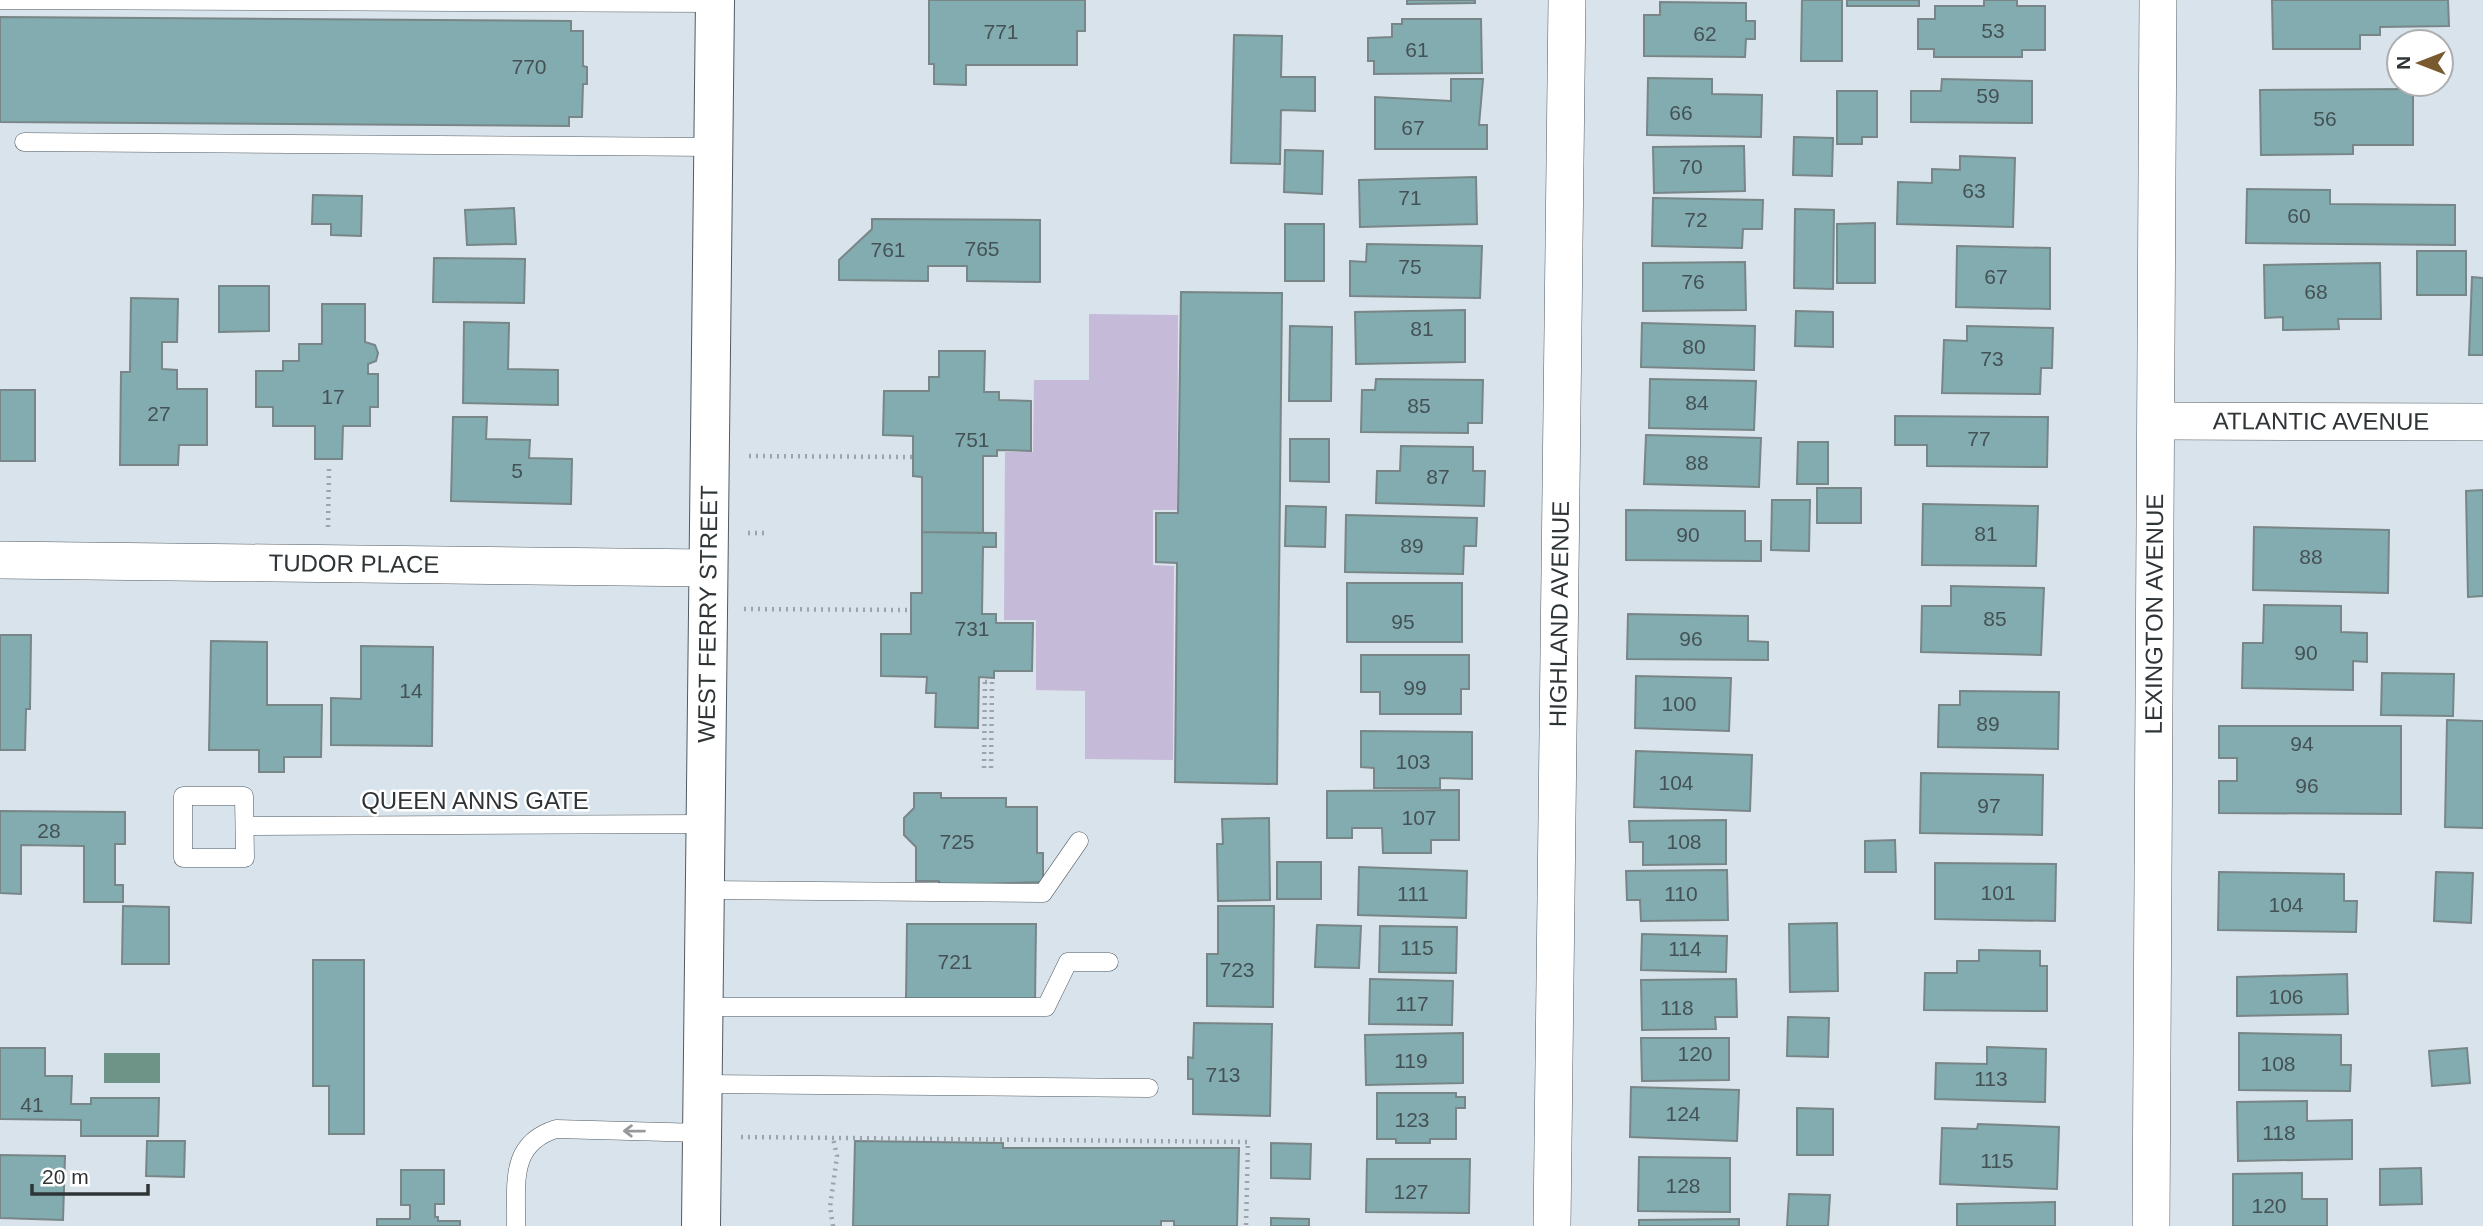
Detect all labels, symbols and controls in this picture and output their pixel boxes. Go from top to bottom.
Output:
house number: 53 [1981,19,2005,42]
house number: 771 [983,20,1019,43]
house number: 62 [1693,22,1717,45]
north arrow [2385,28,2455,98]
house number: 61 [1405,38,1429,61]
house number: 770 [511,55,547,78]
text: N [2393,56,2414,70]
house number: 59 [1976,84,2000,107]
house number: 66 [1669,101,1693,124]
house number: 56 [2313,107,2337,130]
house number: 67 [1401,116,1425,139]
house number: 70 [1679,155,1703,178]
house number: 63 [1962,179,1986,202]
house number: 71 [1398,186,1422,209]
house number: 60 [2287,204,2311,227]
house number: 72 [1684,208,1708,231]
house number: 765 [964,237,1000,260]
house number: 761 [870,238,906,261]
house number: 75 [1398,255,1422,278]
house number: 67 [1984,265,2008,288]
house number: 76 [1681,270,1705,293]
house number: 68 [2304,280,2328,303]
house number: 81 [1410,317,1434,340]
house number: 80 [1682,335,1706,358]
house number: 73 [1980,347,2004,370]
house number: 17 [321,385,345,408]
house number: 84 [1685,391,1709,414]
house number: 85 [1407,394,1431,417]
house number: 27 [147,402,171,425]
street label: ATLANTIC AVENUE [2213,407,2429,435]
house number: 77 [1967,427,1991,450]
house number: 751 [954,428,990,451]
house number: 88 [1685,451,1709,474]
house number: 5 [511,459,523,482]
house number: 87 [1426,465,1450,488]
street label: WEST FERRY STREET [693,485,722,743]
street label: LEXINGTON AVENUE [2140,494,2168,734]
street label: HIGHLAND AVENUE [1544,501,1574,727]
house number: 81 [1974,522,1998,545]
house number: 90 [1676,523,1700,546]
house number: 89 [1400,534,1424,557]
house number: 88 [2299,545,2323,568]
street label: TUDOR PLACE [268,549,440,578]
house number: 85 [1983,607,2007,630]
house number: 95 [1391,610,1415,633]
house number: 731 [954,617,990,640]
house number: 96 [1679,627,1703,650]
house number: 90 [2294,641,2318,664]
house number: 99 [1403,676,1427,699]
house number: 14 [399,679,423,702]
house number: 100 [1661,692,1697,715]
house number: 89 [1976,712,2000,735]
house number: 94 [2290,732,2314,755]
house number: 103 [1395,750,1431,773]
house number: 104 [1658,771,1694,794]
house number: 96 [2295,774,2319,797]
street label: QUEEN ANNS GATE [361,787,589,814]
house number: 97 [1977,794,2001,817]
house number: 107 [1401,806,1437,829]
house number: 28 [37,819,61,842]
house number: 725 [939,830,975,853]
house number: 108 [1666,830,1702,853]
house number: 101 [1980,881,2016,904]
house number: 111 [1397,882,1429,905]
house number: 110 [1664,882,1698,905]
house number: 104 [2268,893,2304,916]
house number: 115 [1400,936,1434,959]
house number: 114 [1668,937,1702,960]
house number: 721 [937,950,973,973]
house number: 723 [1219,958,1255,981]
house number: 106 [2268,985,2304,1008]
house number: 117 [1395,992,1429,1015]
house number: 118 [1660,996,1694,1019]
house number: 120 [1677,1042,1713,1065]
house number: 119 [1394,1049,1428,1072]
house number: 108 [2260,1052,2296,1075]
house number: 713 [1205,1063,1241,1086]
house number: 113 [1974,1067,2008,1090]
house number: 41 [20,1093,44,1116]
house number: 124 [1665,1102,1701,1125]
house number: 123 [1394,1108,1430,1131]
house number: 118 [2262,1121,2296,1144]
one-way arrow [623,1124,646,1138]
house number: 115 [1980,1149,2014,1172]
scale bar [32,1152,147,1196]
text: 20 m [42,1165,89,1188]
house number: 128 [1665,1174,1701,1197]
house number: 127 [1393,1180,1429,1203]
house number: 120 [2251,1194,2287,1217]

